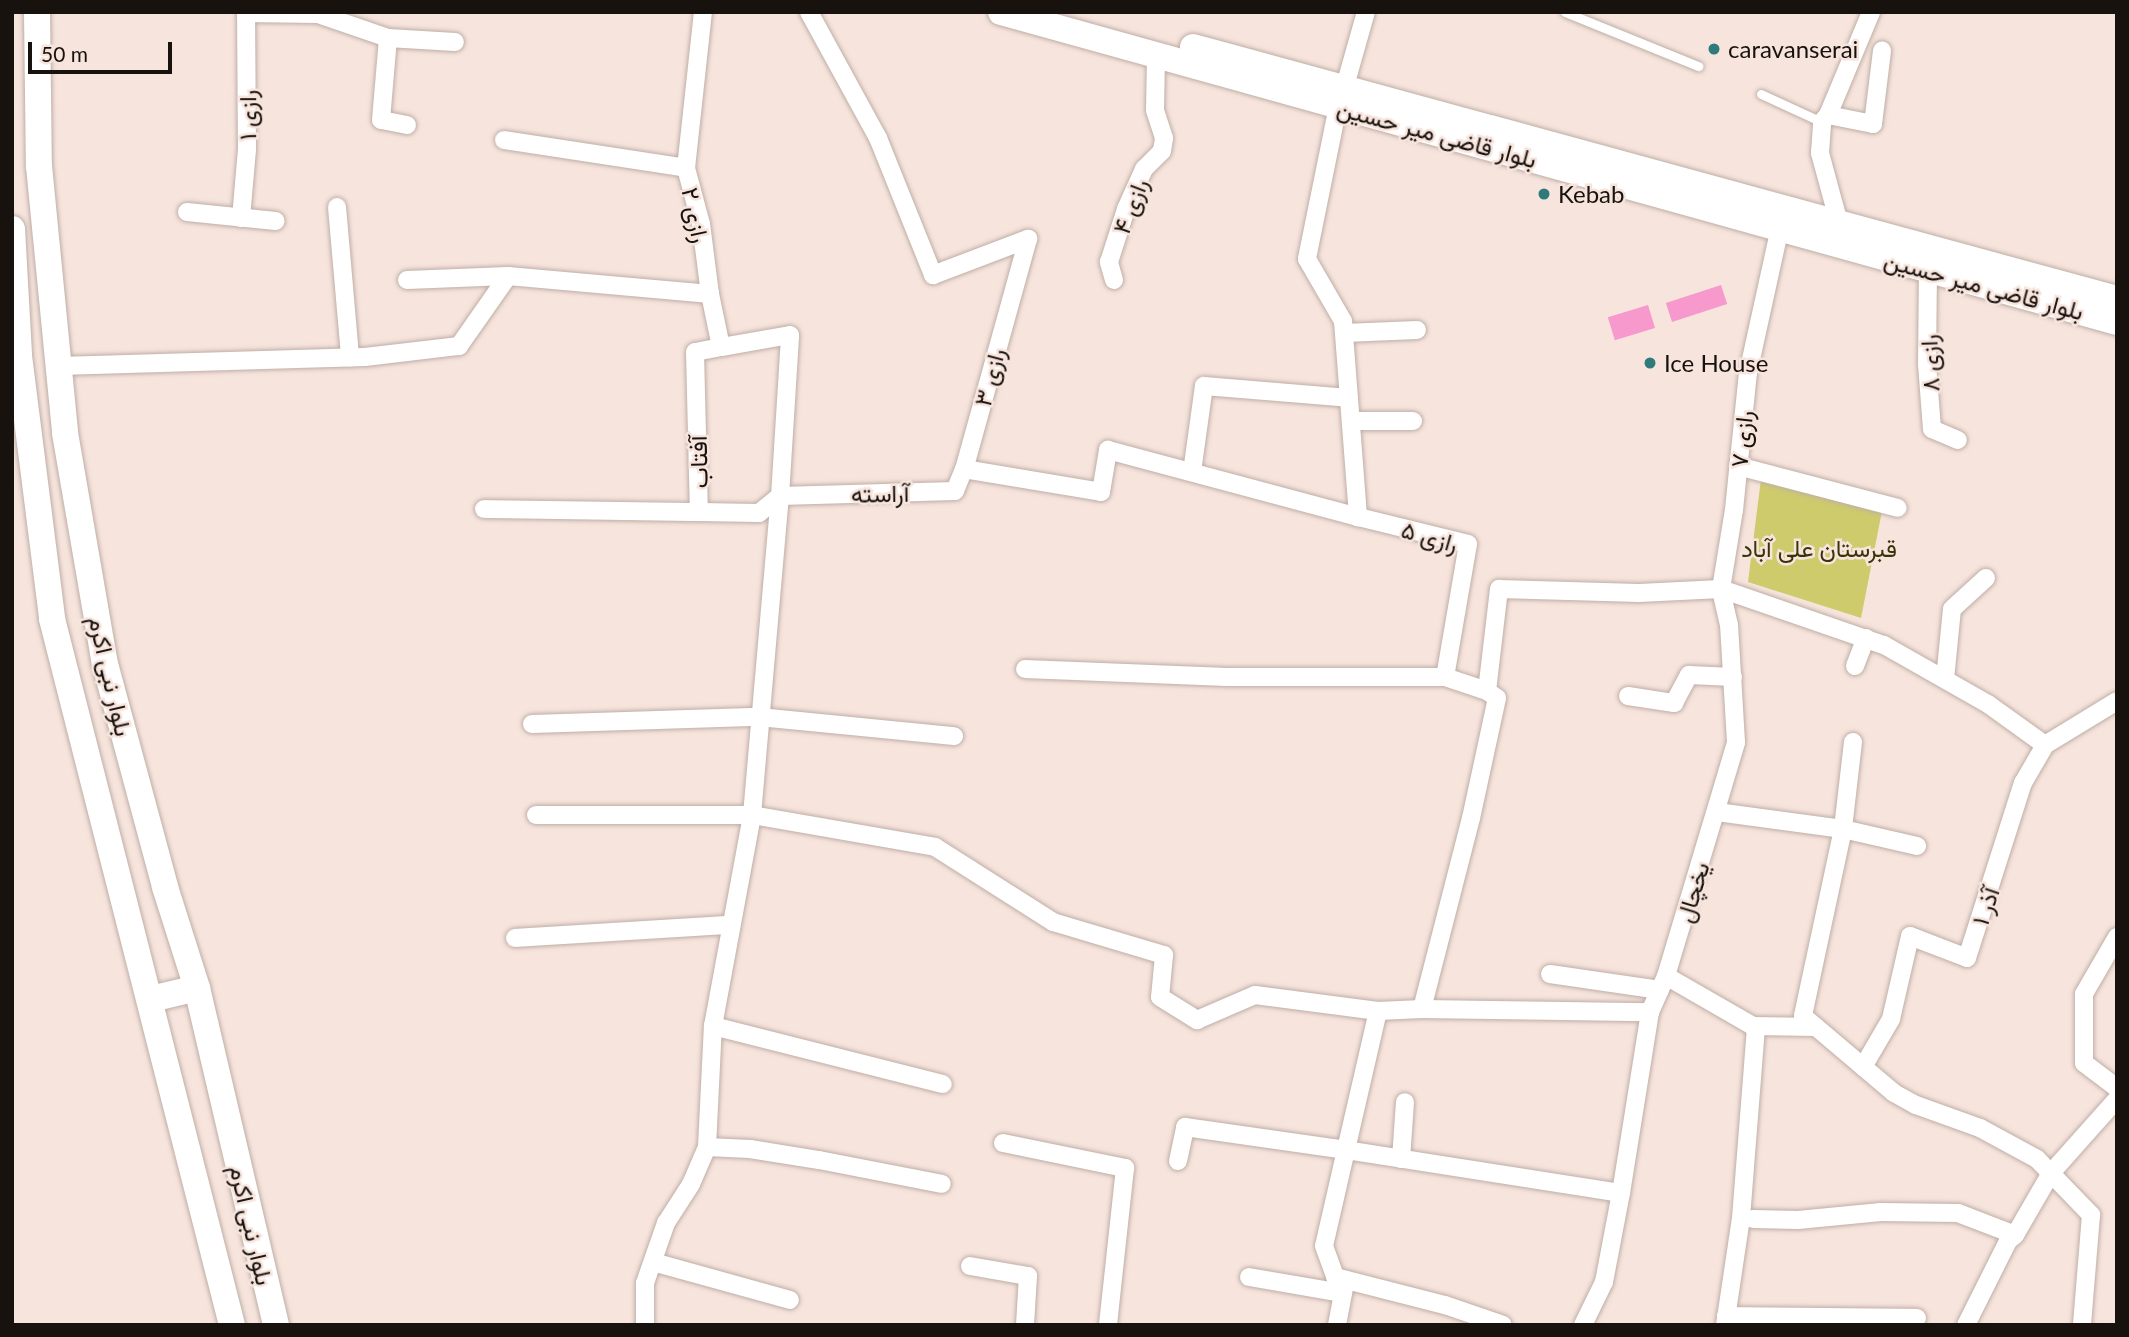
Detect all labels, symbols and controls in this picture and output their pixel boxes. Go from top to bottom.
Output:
scale bar [32,28,175,72]
place label: caravanserai [1728,35,1858,63]
text: 50 m [41,41,88,66]
marker: caravanserai [1706,41,1722,57]
street label: رازی ۱ [233,90,261,140]
street label: بلوار قاضی میر حسین [1334,93,1540,173]
street label: رازی ۴ [1106,174,1154,238]
place label: Kebab [1558,180,1624,208]
street label: رازی ۲ [676,185,716,245]
marker: Kebab [1536,186,1552,202]
street label: بلوار قاضی میر حسین [1881,245,2087,325]
street label: رازی ۸ [1914,334,1944,392]
street label: رازی ۳ [967,345,1011,409]
place label: Ice House [1664,349,1768,377]
marker: Ice House [1642,355,1658,371]
street label: رازی ۷ [1724,409,1758,469]
street label: آفتاب [683,435,713,489]
street label: آراسته [851,478,909,508]
street label: رازی ۵ [1398,514,1462,558]
park label: قبرستان علی آباد [1741,534,1897,562]
street label: بلوار نبی اکرم [83,613,139,739]
street label: یخچال [1669,858,1715,926]
street label: آذر ۱ [1965,883,2005,929]
street label: بلوار نبی اکرم [224,1162,280,1288]

